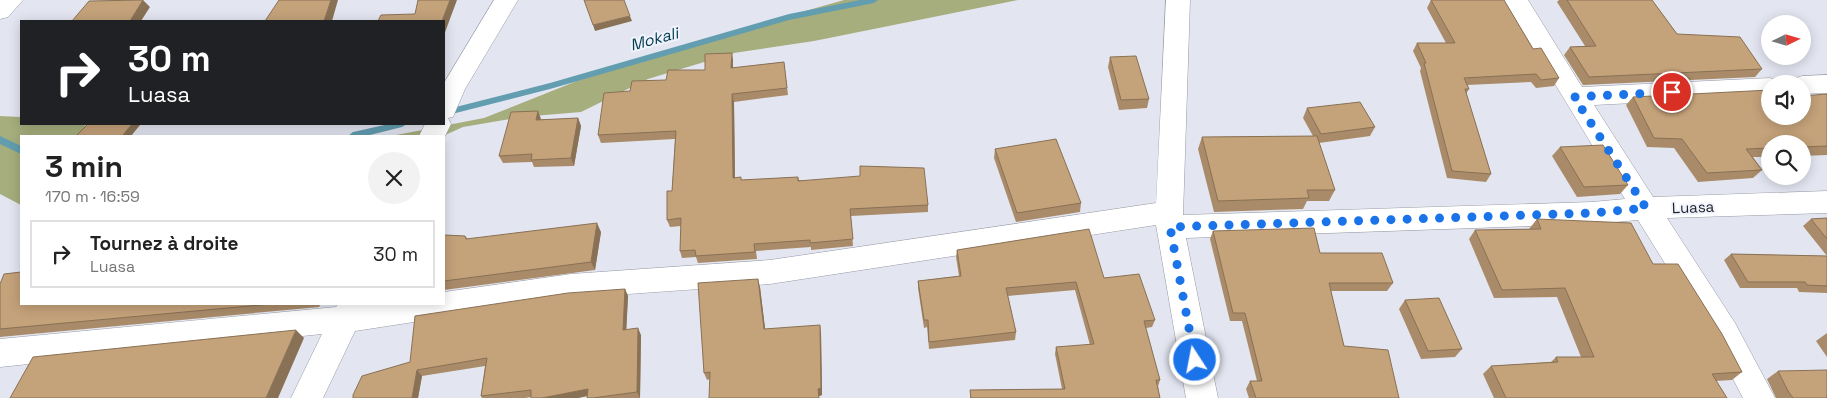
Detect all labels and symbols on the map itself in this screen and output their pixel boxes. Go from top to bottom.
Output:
north arrow [1761,15,1811,65]
water label: Mokali [628,22,682,56]
pin [1651,71,1693,113]
street label: Luasa [1672,197,1715,217]
position arrow [1168,333,1220,385]

